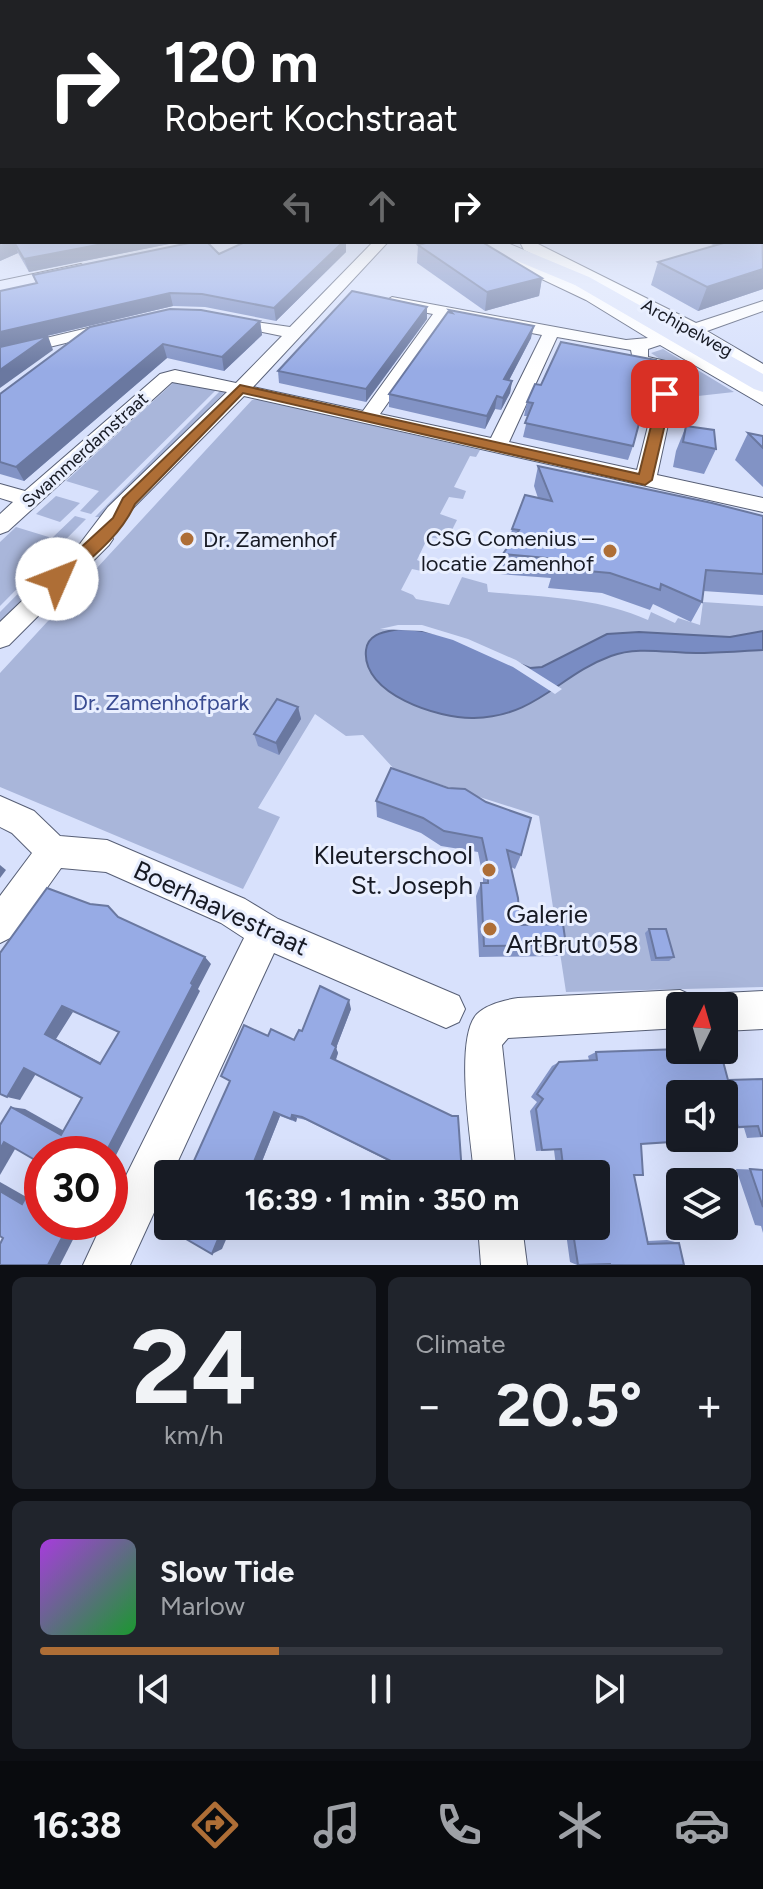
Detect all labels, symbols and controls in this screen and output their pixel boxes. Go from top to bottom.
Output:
text: 120 m [164,29,319,96]
icon: right [32,32,136,136]
text: Robert Kochstraat [164,97,458,140]
icon: left [276,184,320,228]
icon: ahead [360,184,404,228]
icon: right [444,184,488,228]
street label: Archipelweg [638,294,736,362]
pin [631,360,699,428]
icon: arrive [643,372,687,416]
street label: Swammerdamstraat [17,387,153,512]
place label: CSG Comenius – locatie Zamenhof [421,525,595,577]
place label: Dr. Zamenhof [203,526,338,553]
marker: Dr. Zamenhof [178,530,196,548]
position arrow [15,537,99,621]
marker: CSG Comenius – locatie Zamenhof [601,542,619,560]
park label: Dr. Zamenhofpark [73,689,250,716]
place label: Kleuterschool St. Joseph [313,839,473,901]
street label: Boerhaavestraat [128,854,314,963]
marker: Kleuterschool St. Joseph [480,861,498,879]
place label: Galerie ArtBrut058 [506,898,639,960]
marker: Galerie ArtBrut058 [481,920,499,938]
north arrow [666,992,738,1064]
map controls [666,992,738,1240]
button: sound [666,1080,738,1152]
speed limit sign: 30 [24,1136,128,1240]
button: layers [666,1168,738,1240]
text: 16:39 · 1 min · 350 m [244,1181,520,1218]
text: 24 [131,1304,257,1429]
text: Climate [416,1328,505,1360]
text: 20.5° [496,1369,642,1441]
text: − [416,1379,443,1432]
text: + [696,1379,723,1432]
text: km/h [164,1419,223,1451]
text: Slow Tide [160,1553,294,1590]
text: Marlow [160,1590,245,1622]
icon: previous [132,1667,176,1711]
icon: pause [359,1667,403,1711]
icon: next [587,1667,631,1711]
icon: directions [187,1797,243,1853]
icon: music [309,1797,365,1853]
icon: phone [431,1797,487,1853]
icon: climate [552,1797,608,1853]
icon: car [674,1797,730,1853]
text: 16:38 [33,1804,122,1847]

